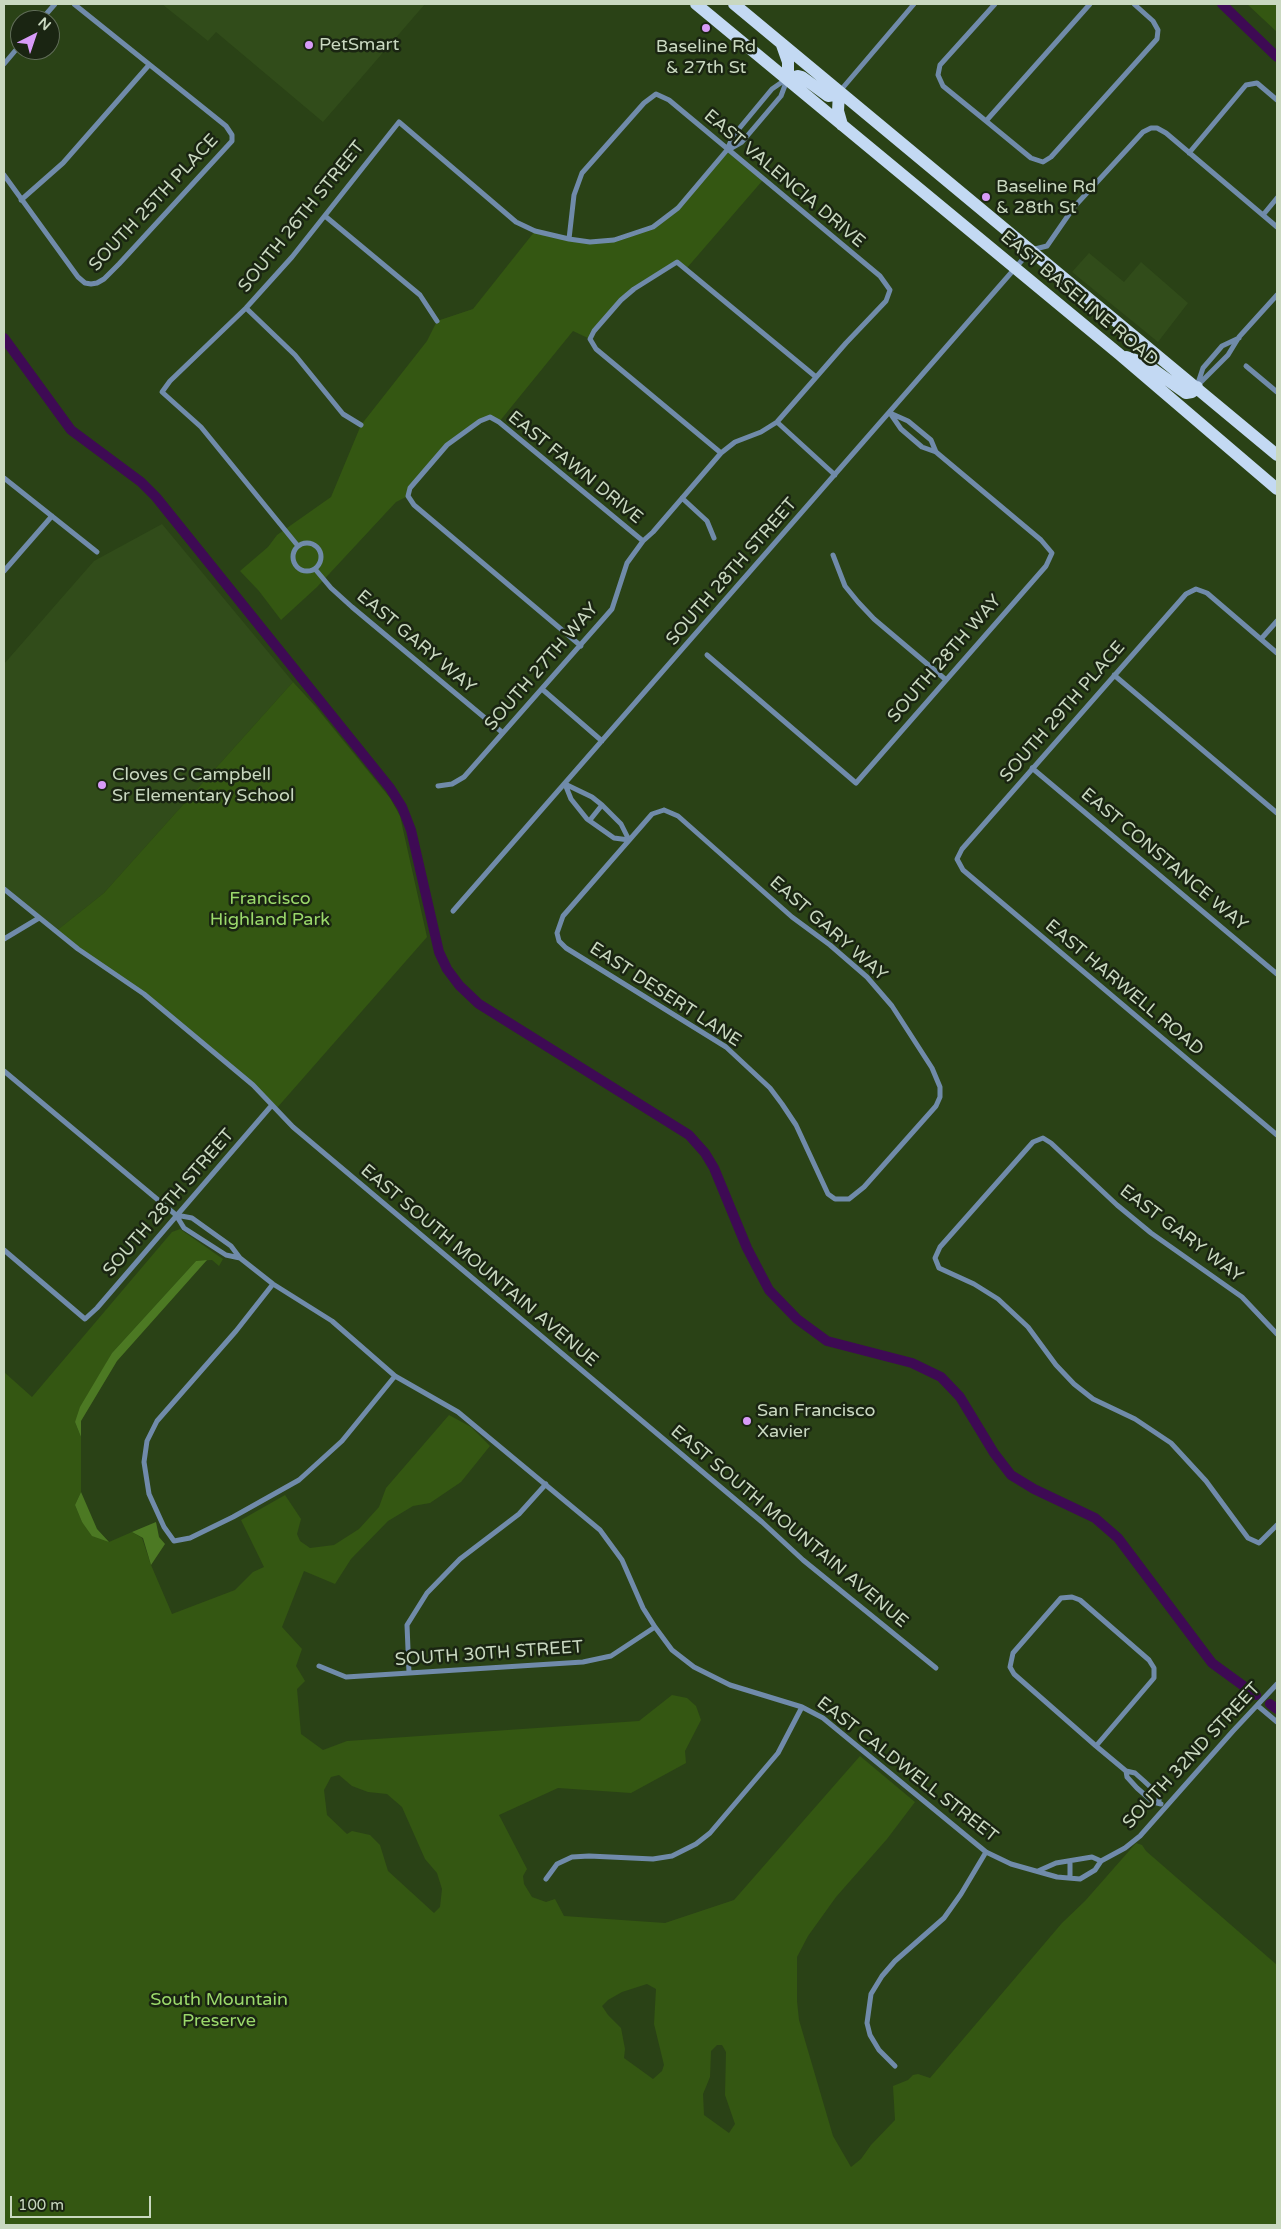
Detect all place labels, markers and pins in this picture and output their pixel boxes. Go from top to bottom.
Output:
marker: Baseline Rd & 27th St [700,22,712,34]
place label: PetSmart [319,34,399,56]
place label: Baseline Rd & 27th St [656,36,756,78]
marker: PetSmart [303,39,315,51]
place label: Baseline Rd & 28th St [996,176,1096,218]
marker: Baseline Rd & 28th St [980,191,992,203]
place label: Cloves C Campbell Sr Elementary School [112,764,294,806]
marker: Cloves C Campbell Sr Elementary School [96,779,108,791]
place label: San Francisco Xavier [757,1400,875,1442]
marker: San Francisco Xavier [741,1415,753,1427]

